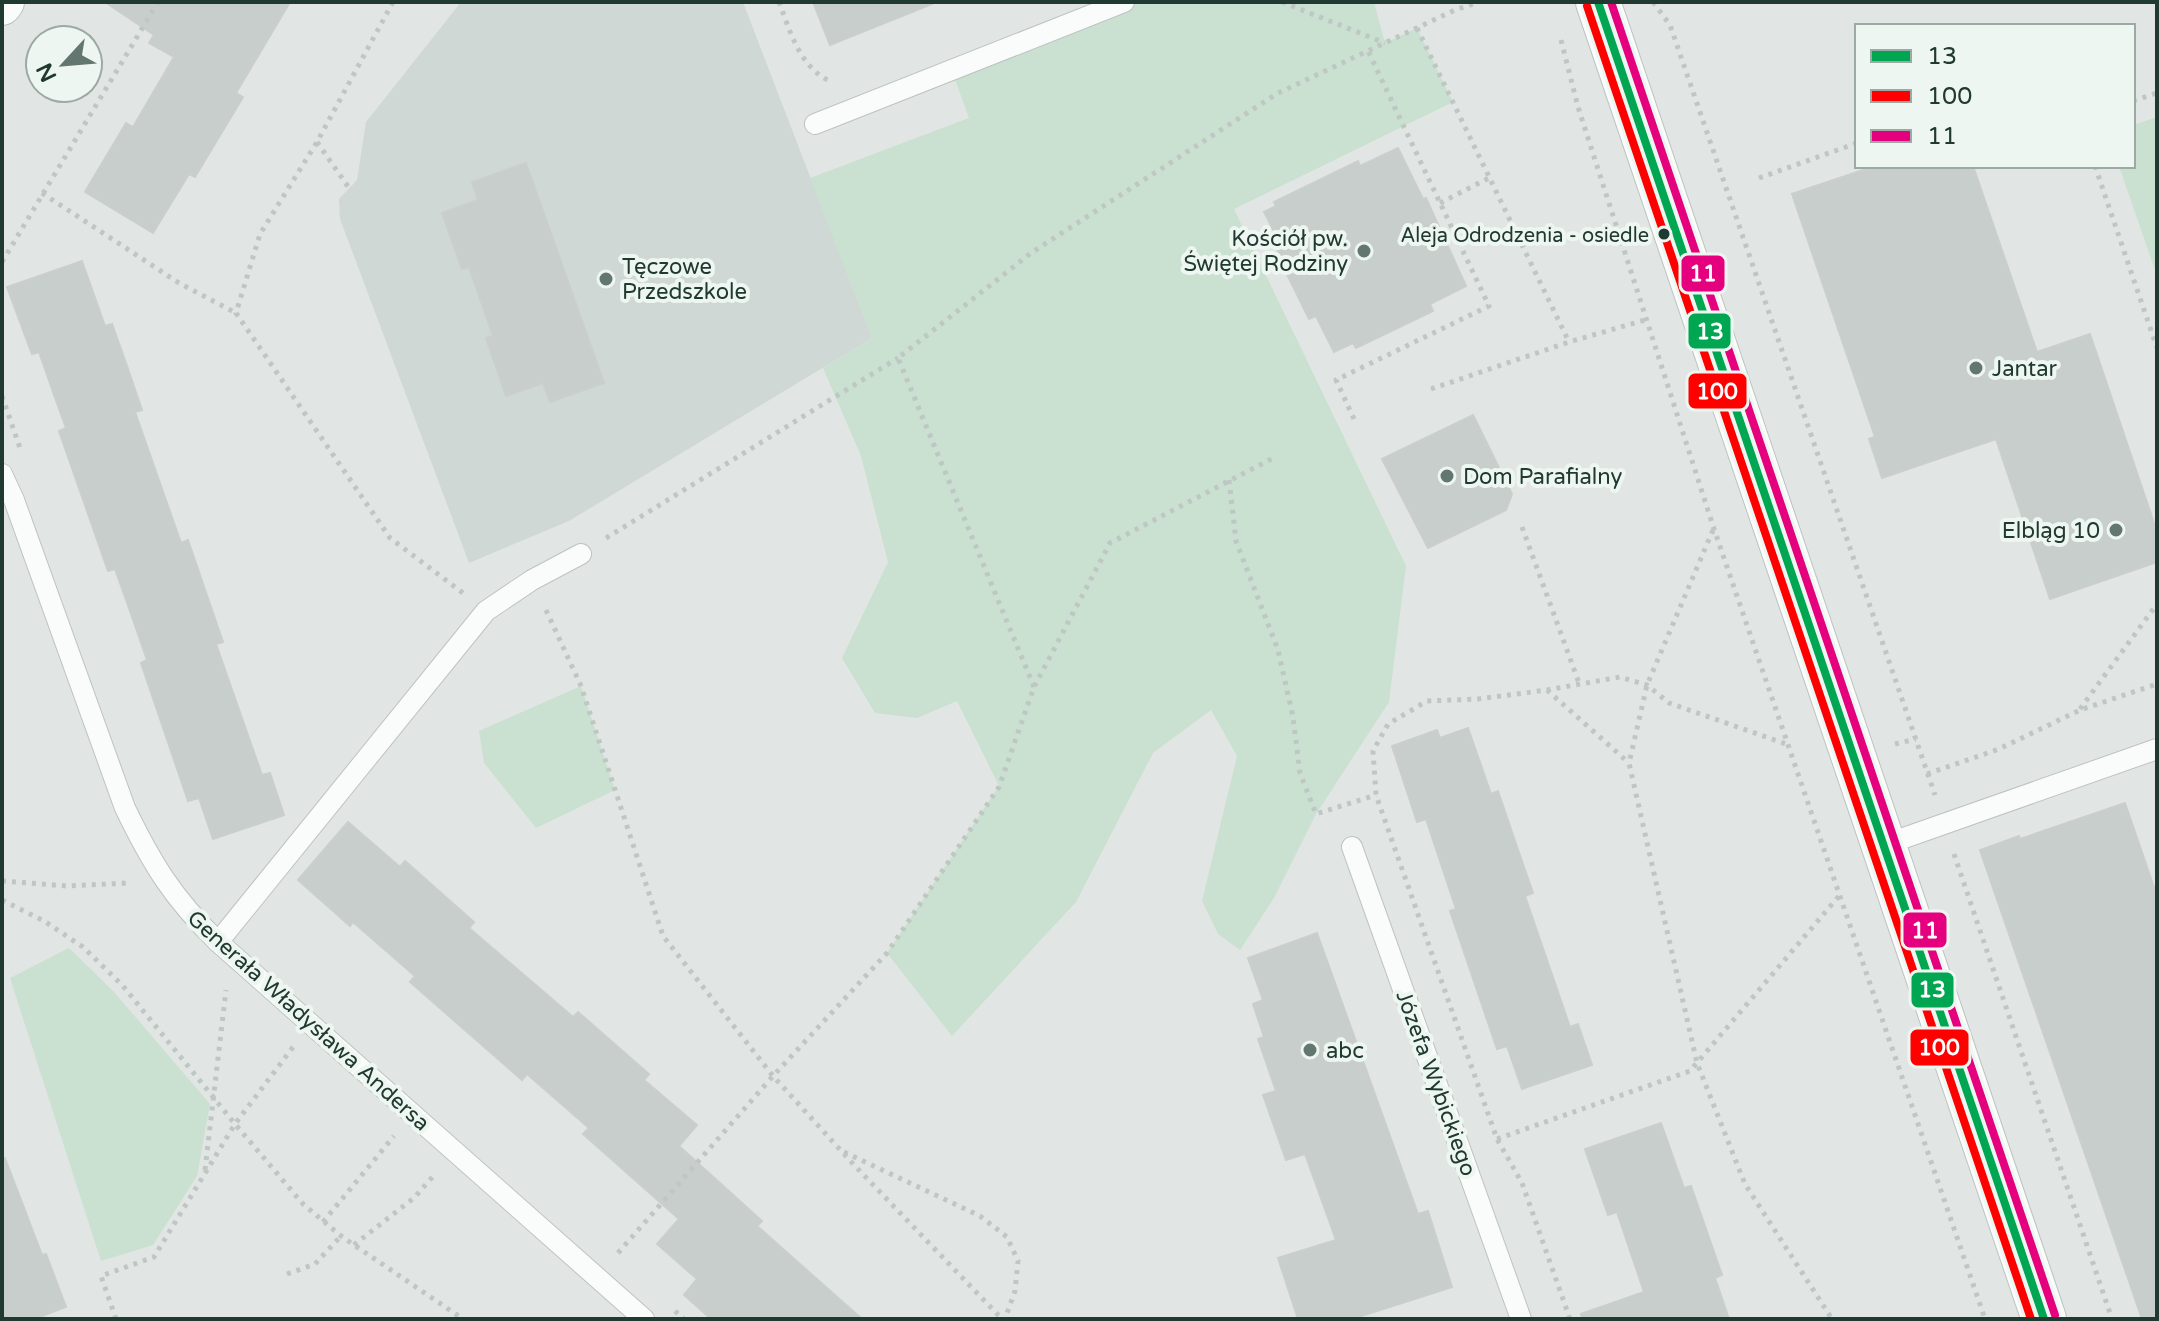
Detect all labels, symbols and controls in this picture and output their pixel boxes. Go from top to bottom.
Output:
north arrow [24,24,104,104]
legend [1855,24,2135,168]
text: 13 [1927,42,1957,71]
text: N [31,59,62,86]
text: 100 [1927,82,1972,111]
text: 11 [1927,122,1957,151]
place label: Aleja Odrodzenia - osiedle [1401,224,1649,248]
place label: Kościół pw. Świętej Rodziny [1183,226,1348,277]
marker: Aleja Odrodzenia - osiedle [1656,226,1672,242]
marker: Kościół pw. Świętej Rodziny [1355,242,1373,260]
place label: Tęczowe Przedszkole [622,254,747,305]
line badge: 11 [1680,254,1726,293]
text: 11 [1689,261,1717,287]
marker: Tęczowe Przedszkole [597,270,615,288]
line badge: 13 [1687,312,1732,350]
text: 13 [1696,319,1724,345]
place label: Jantar [1992,356,2058,382]
marker: Jantar [1967,359,1985,377]
line badge: 100 [1687,372,1748,410]
text: 100 [1696,379,1738,405]
place label: Dom Parafialny [1463,464,1623,490]
marker: Dom Parafialny [1438,467,1456,485]
place label: Elbląg 10 [2002,518,2100,544]
marker: Elbląg 10 [2107,521,2125,539]
street label: Generała Władysława Andersa [182,905,435,1136]
line badge: 11 [1902,911,1948,949]
text: 11 [1911,918,1939,944]
line badge: 13 [1910,971,1955,1009]
text: 13 [1918,977,1946,1003]
street label: Józefa Wybickiego [1390,987,1482,1180]
line badge: 100 [1909,1028,1970,1067]
text: 100 [1918,1035,1960,1061]
place label: abc [1326,1038,1364,1064]
marker: abc [1301,1041,1319,1059]

